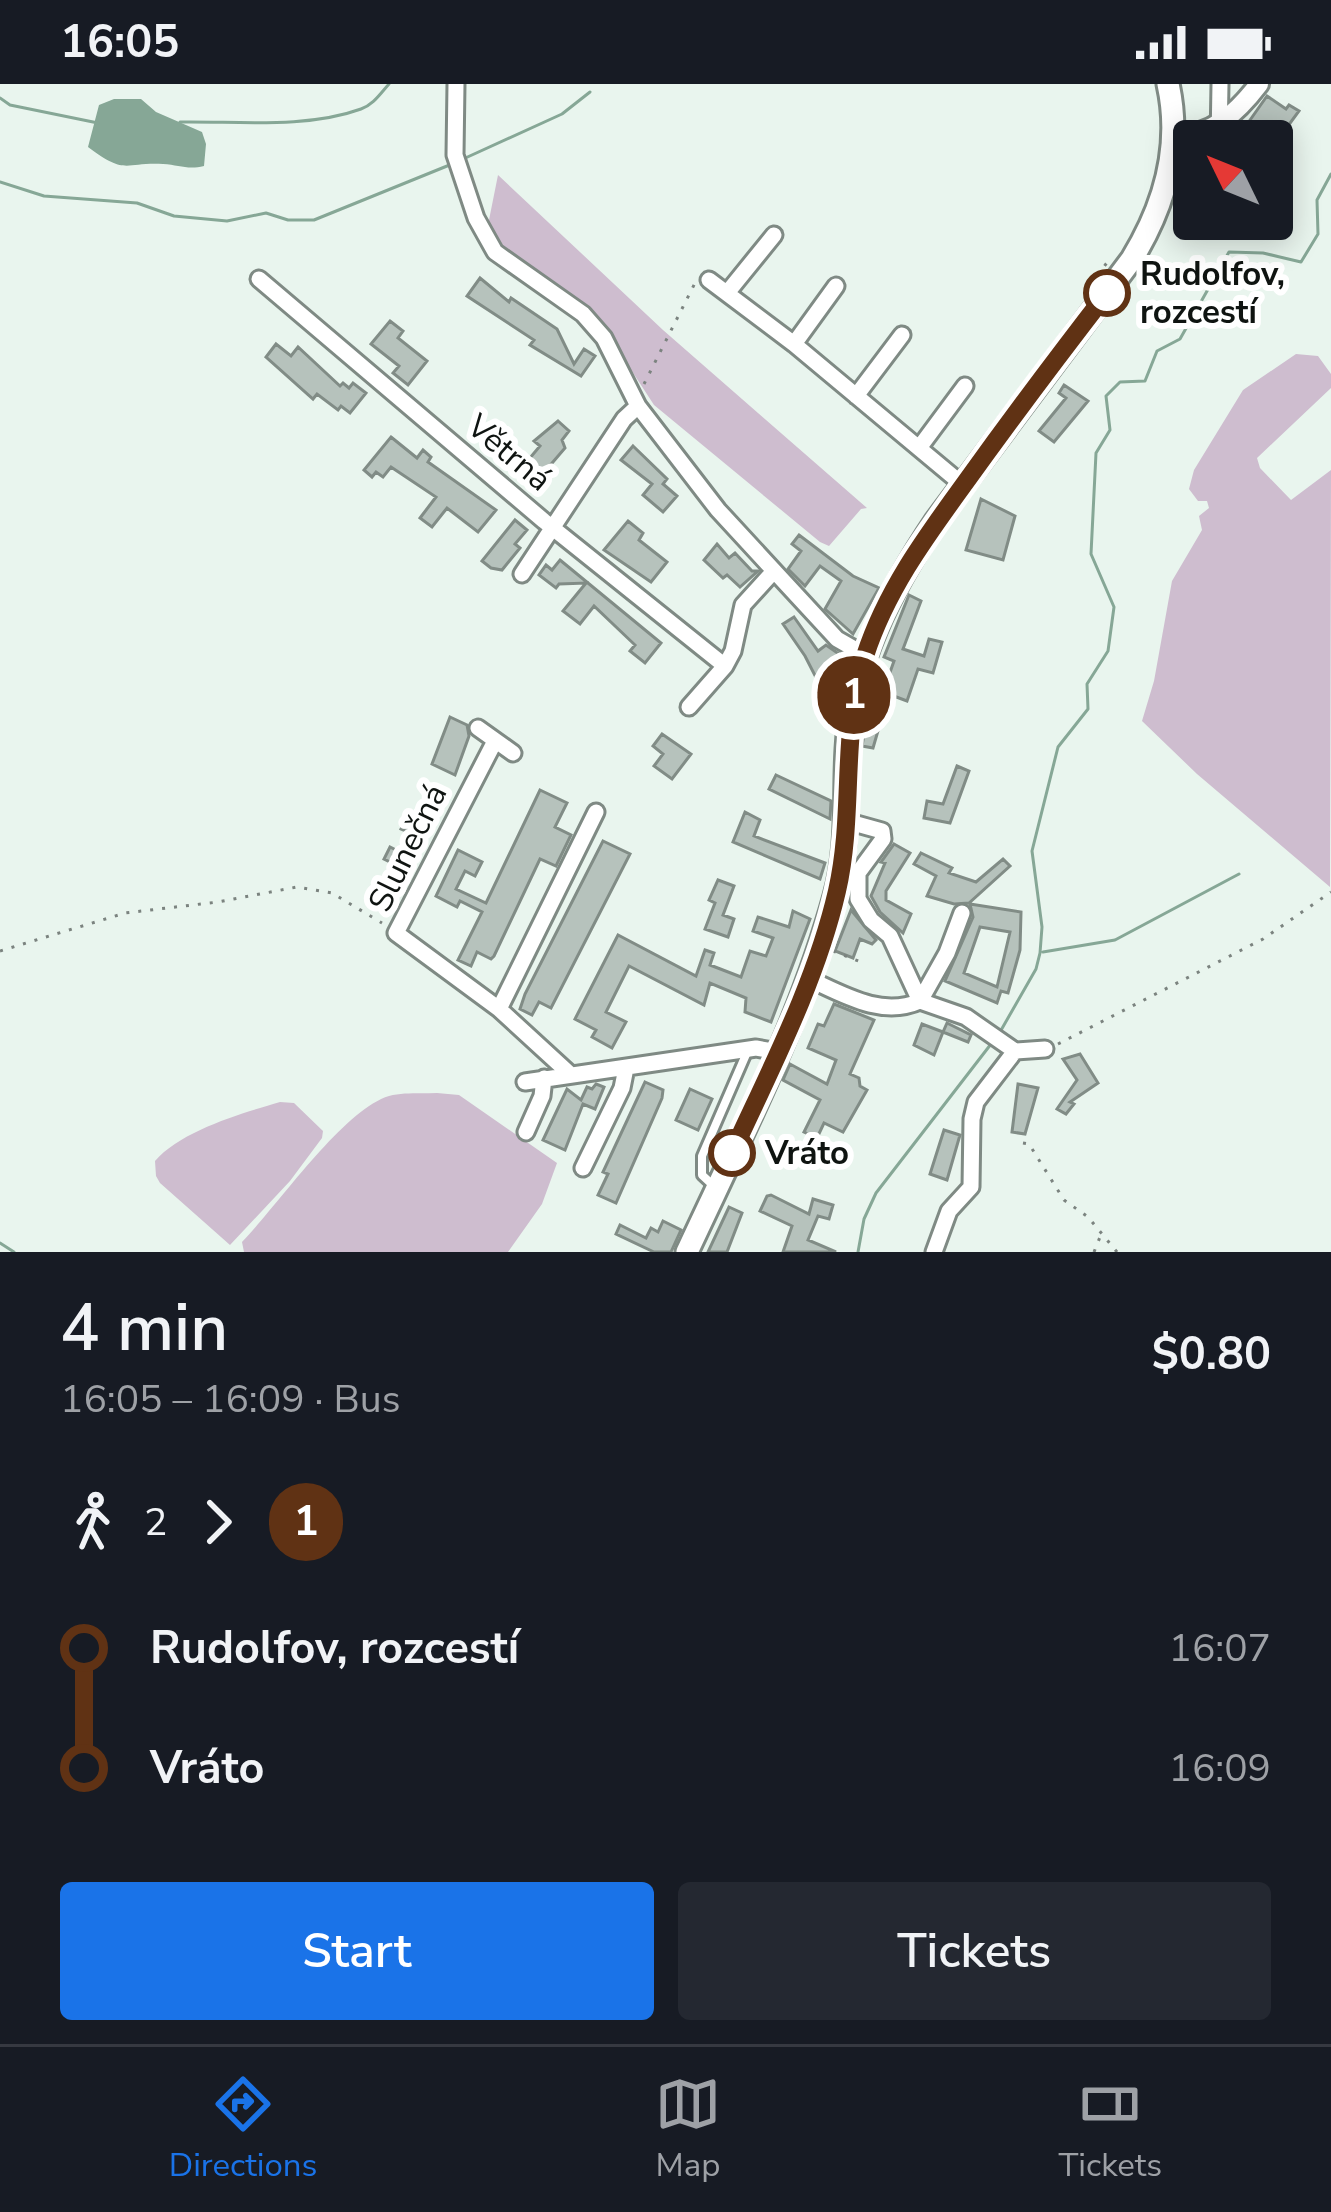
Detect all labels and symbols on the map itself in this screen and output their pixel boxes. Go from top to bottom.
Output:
north arrow [1173,120,1293,240]
place label: Rudolfov, rozcestí [1140,252,1285,335]
marker: Rudolfov, rozcestí [1085,271,1129,315]
street label: Větrná [456,404,561,502]
line badge: 1 [815,656,893,734]
street label: Slunečná [358,777,458,919]
marker: Vráto [710,1131,754,1175]
place label: Vráto [764,1131,849,1176]

